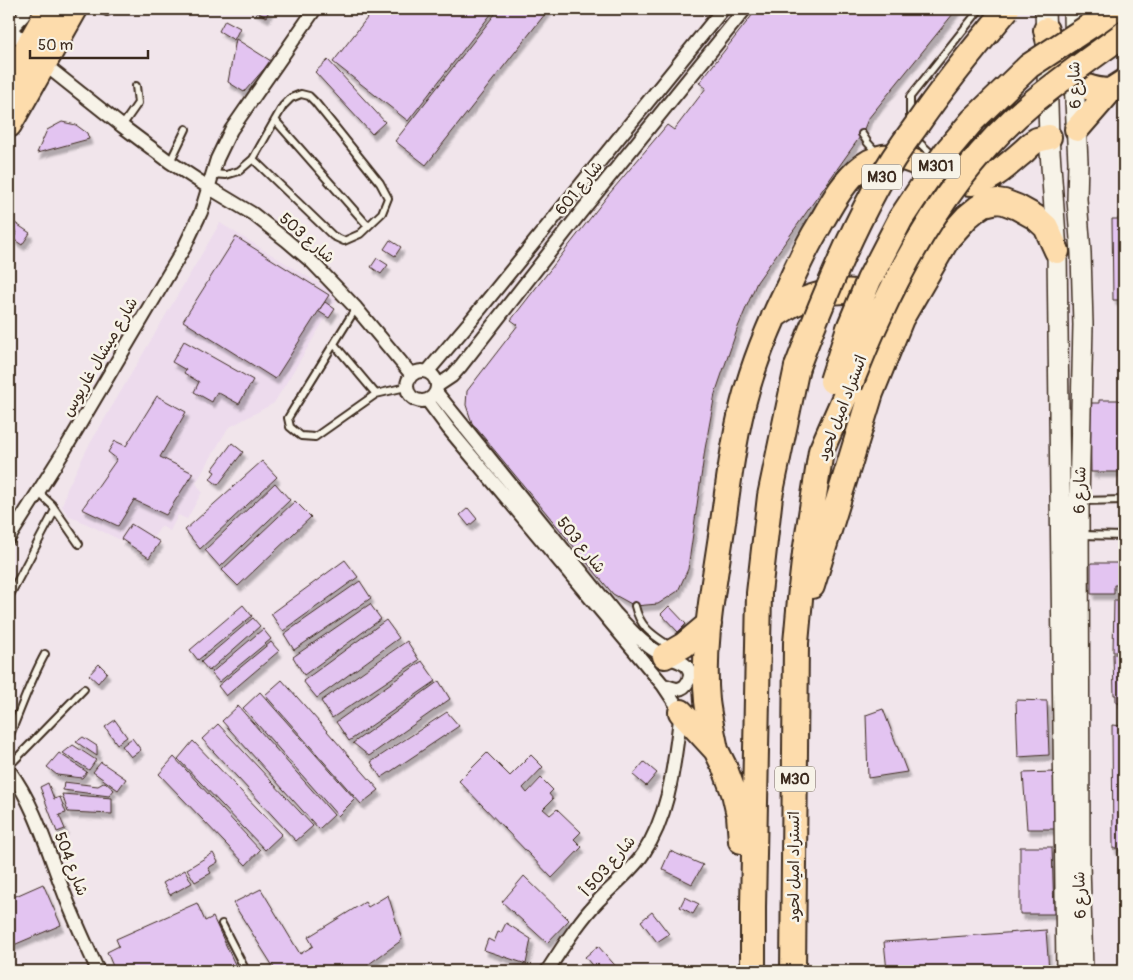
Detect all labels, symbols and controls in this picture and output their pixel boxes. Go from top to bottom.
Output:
scale bar [30,28,148,60]
text: 50 m [38,36,73,55]
street label: شارع 6 [1064,61,1087,109]
road number: M301 [912,154,960,178]
street label: شارع 601 [551,157,608,220]
road number: M30 [862,164,902,190]
street label: شارع 503 [275,209,339,268]
street label: شارع ميشال غاريوس [58,294,143,421]
street label: اتستراد اميل لحود [813,352,871,464]
street label: شارع 6 [1070,466,1091,514]
street label: شارع 503 [551,513,610,578]
road number: M30 [775,766,815,792]
street label: اتستراد اميل لحود [784,811,804,923]
street label: شارع 504 [49,829,92,899]
street label: شارع 503 أ [576,831,641,901]
street label: شارع 6 [1069,871,1092,919]

